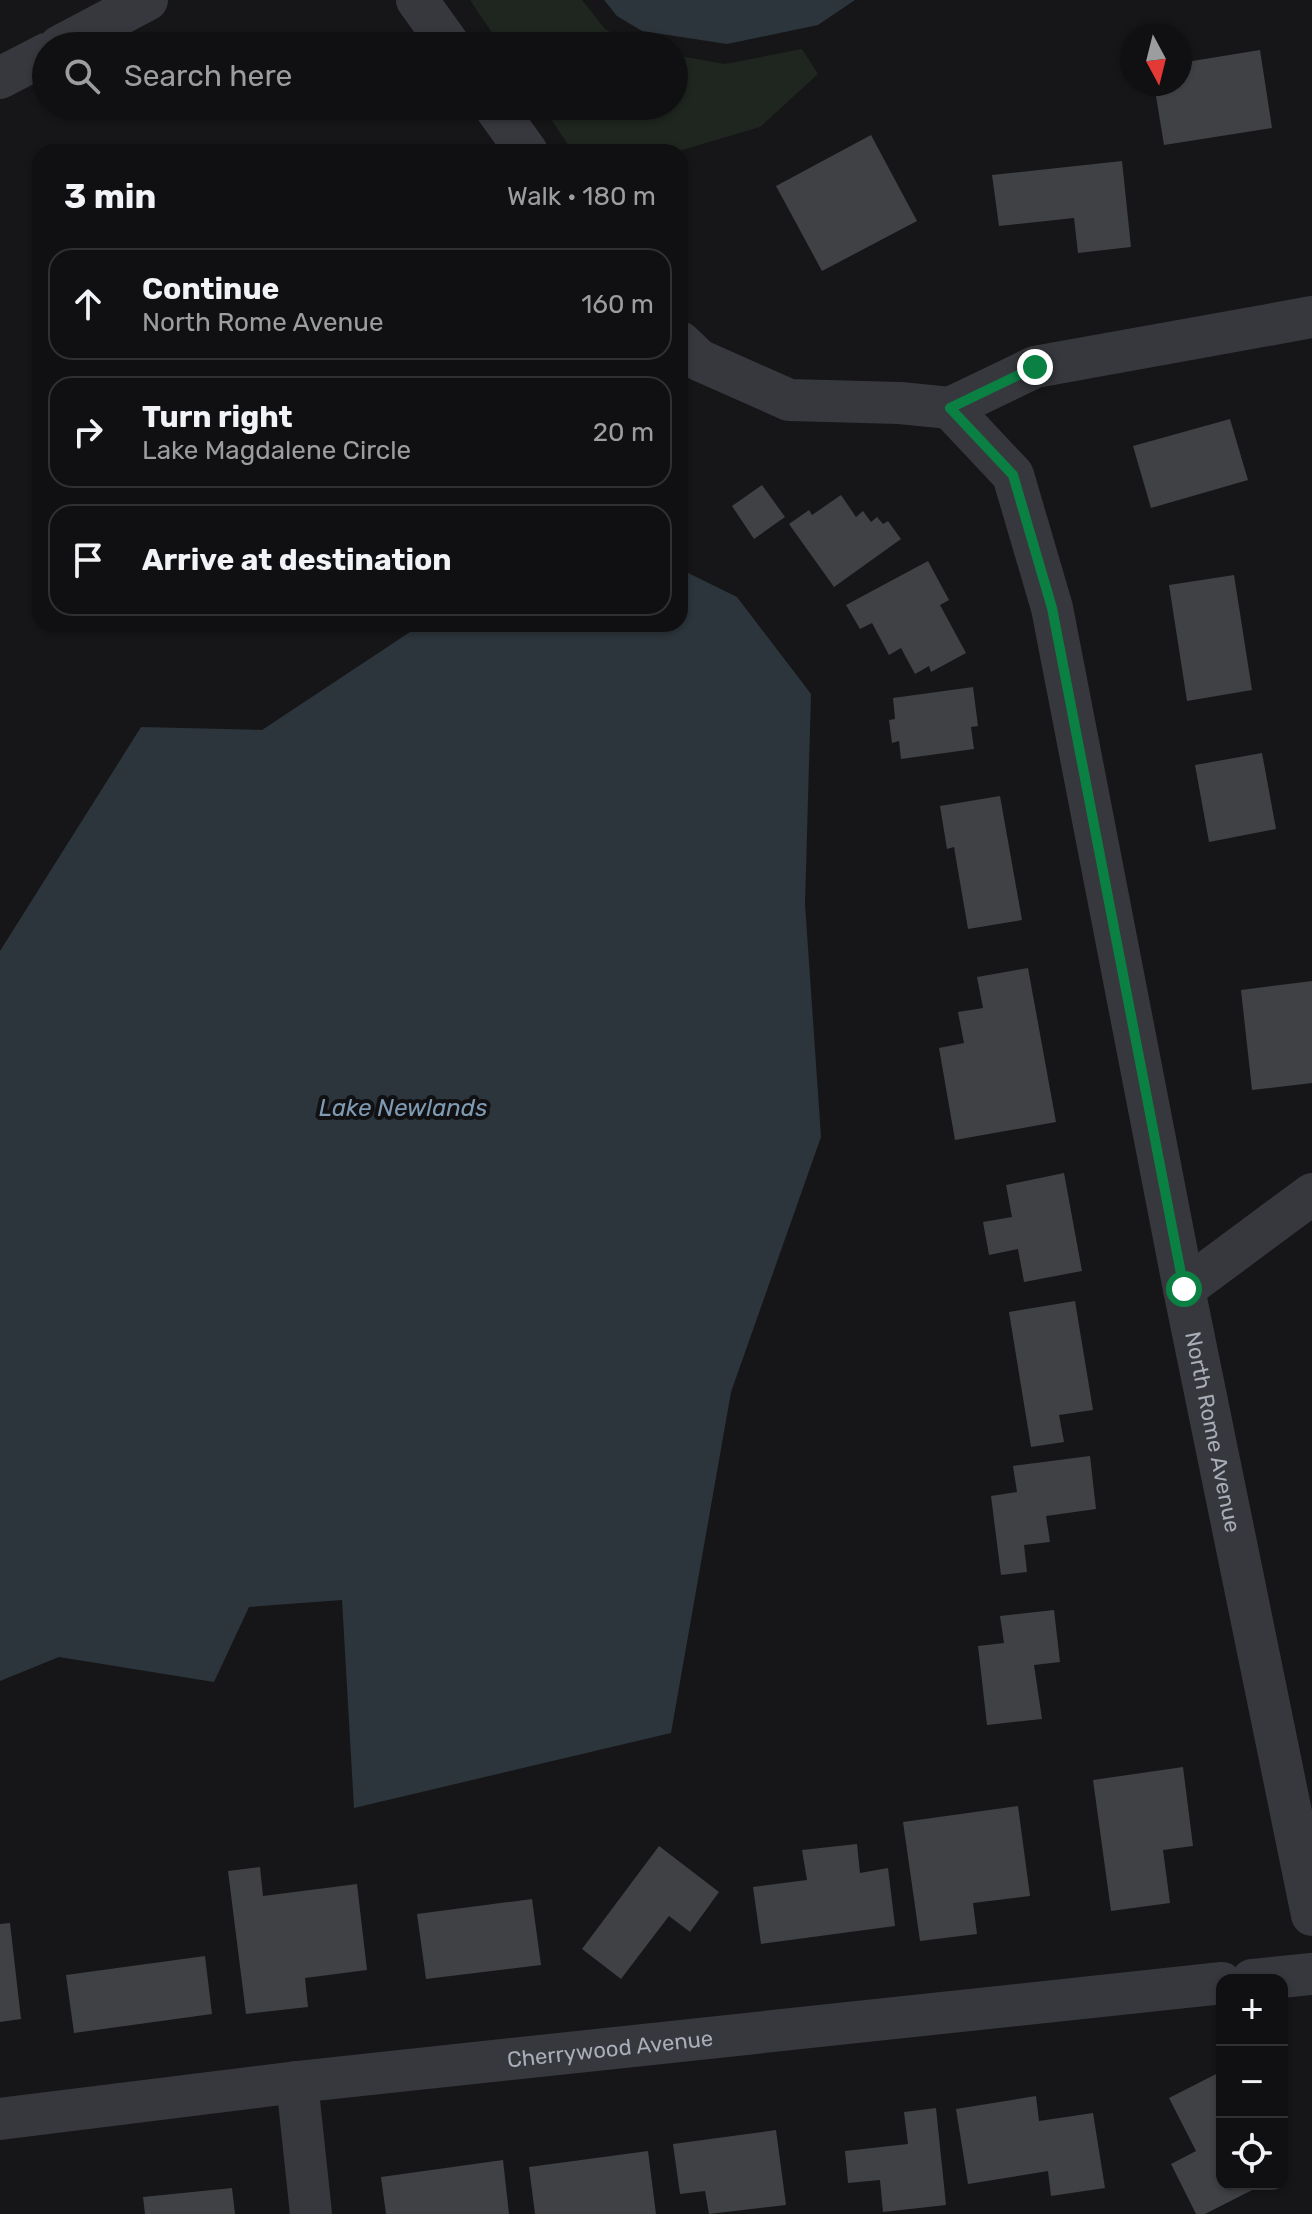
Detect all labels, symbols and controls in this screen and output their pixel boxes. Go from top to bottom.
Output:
north arrow [1120,24,1192,96]
search box [32,32,688,120]
icon: search [60,54,104,98]
text: Search here [124,58,292,94]
text: 3 min [64,176,156,217]
text: Walk · 180 m [507,181,656,212]
text: Continue [142,271,279,307]
icon: ahead [66,282,110,326]
text: 160 m [581,289,654,320]
text: North Rome Avenue [142,307,383,338]
route end [1017,349,1053,385]
text: Turn right [142,399,293,435]
icon: right [66,410,110,454]
text: 20 m [593,417,654,448]
text: Lake Magdalene Circle [142,435,411,466]
icon: arrive [66,538,110,582]
text: Arrive at destination [142,542,452,578]
water label: Lake Newlands [319,1094,487,1122]
route start [1166,1271,1202,1307]
street label: North Rome Avenue [1179,1329,1246,1535]
map controls [1216,1974,1288,2190]
button: + [1216,1974,1288,2046]
street label: Cherrywood Avenue [506,2025,714,2073]
button: − [1216,2046,1288,2118]
button: locate [1216,2118,1288,2190]

